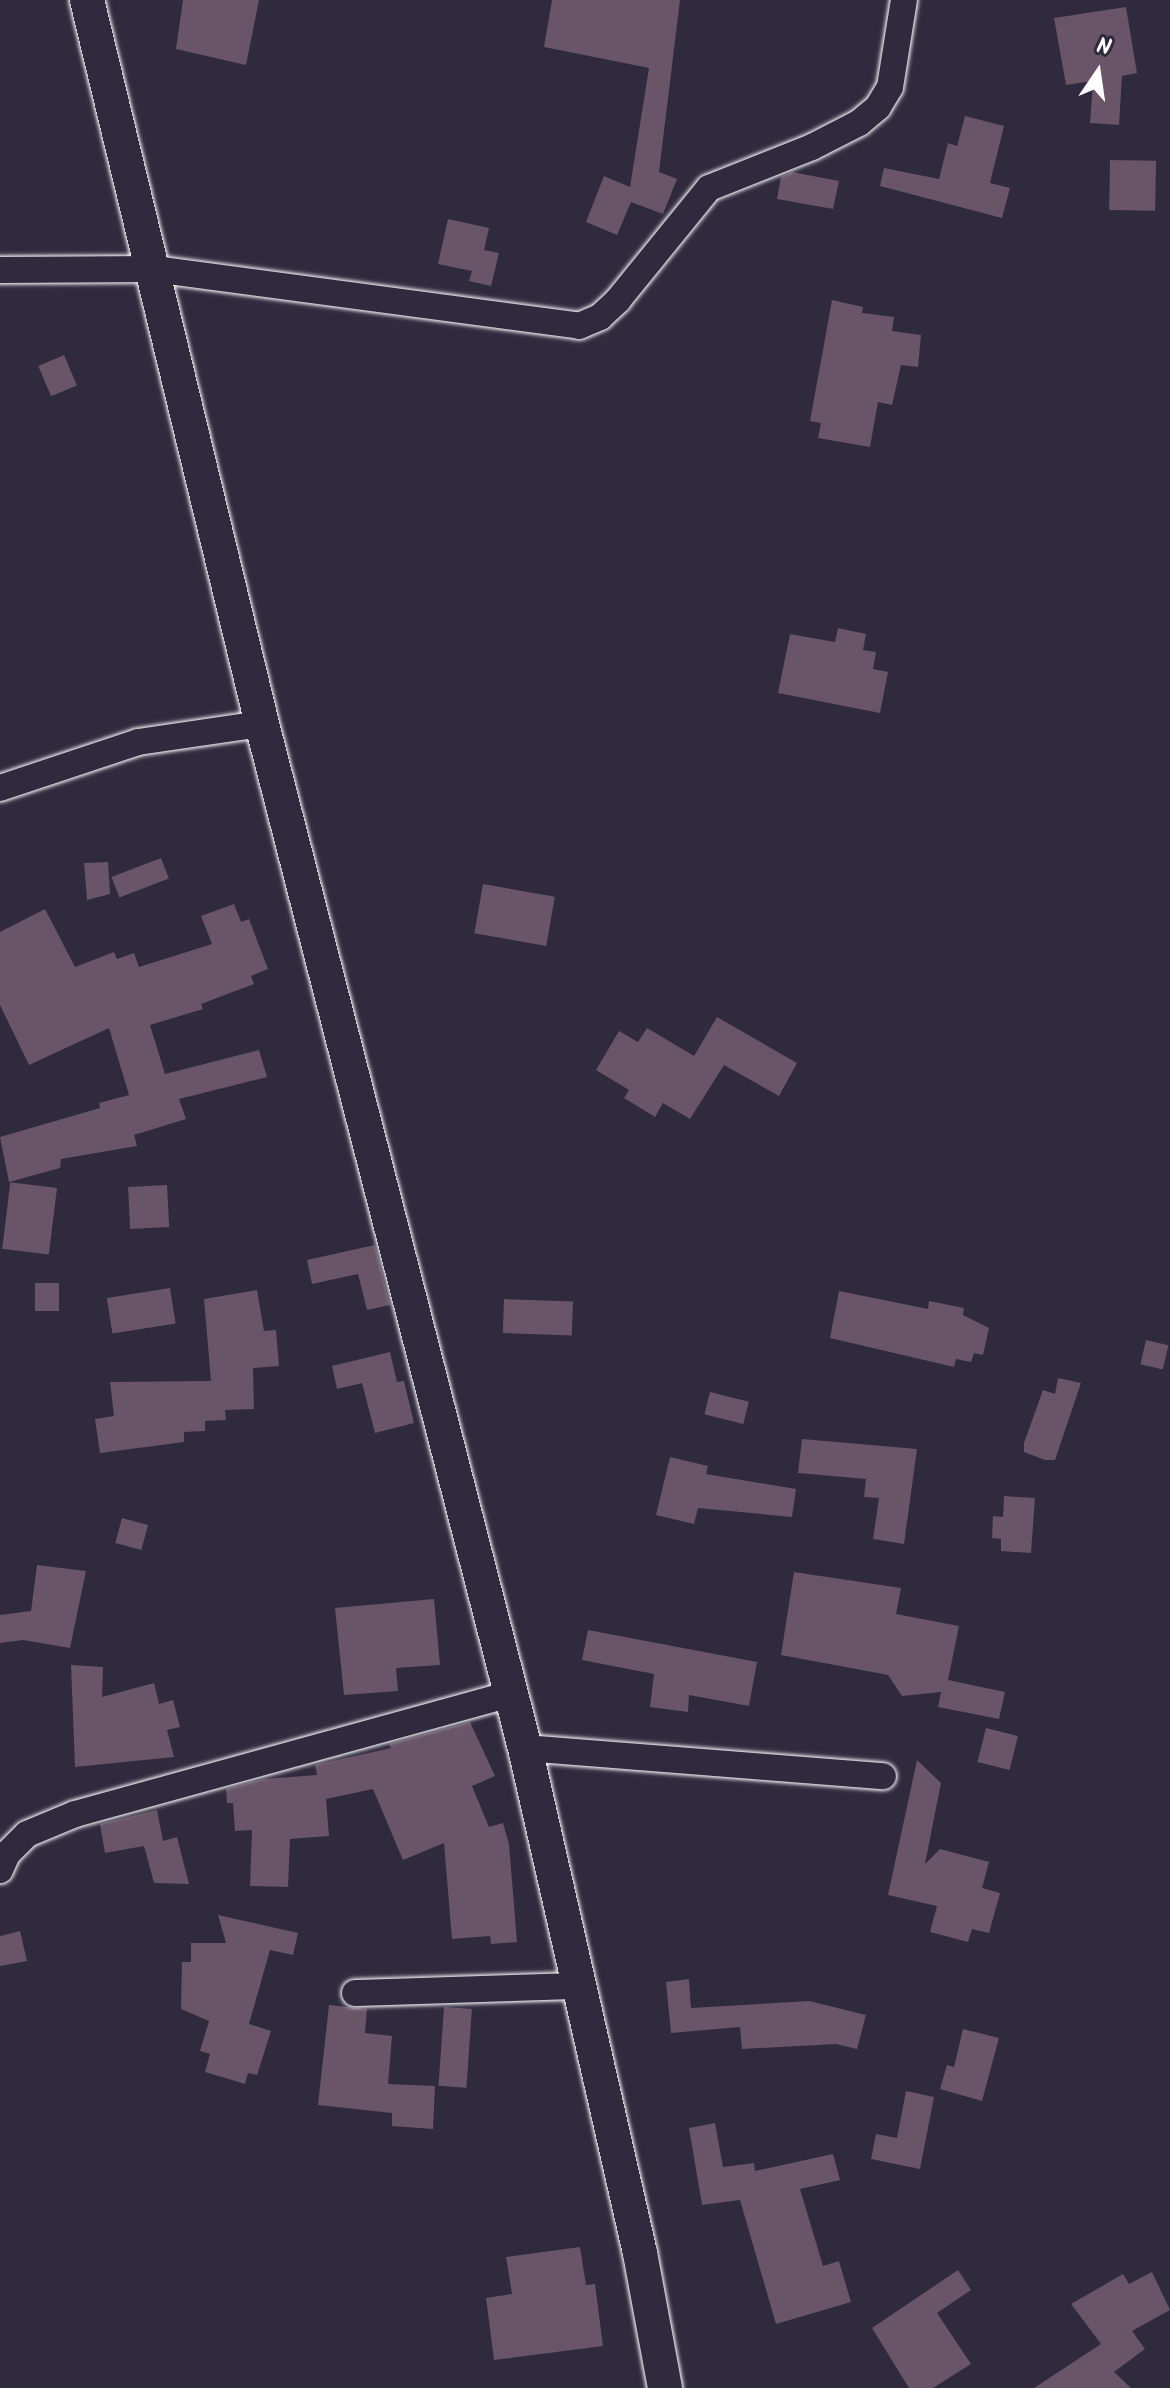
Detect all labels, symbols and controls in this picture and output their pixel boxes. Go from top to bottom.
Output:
text: N [1093,30,1114,67]
north arrow [1058,32,1138,112]

